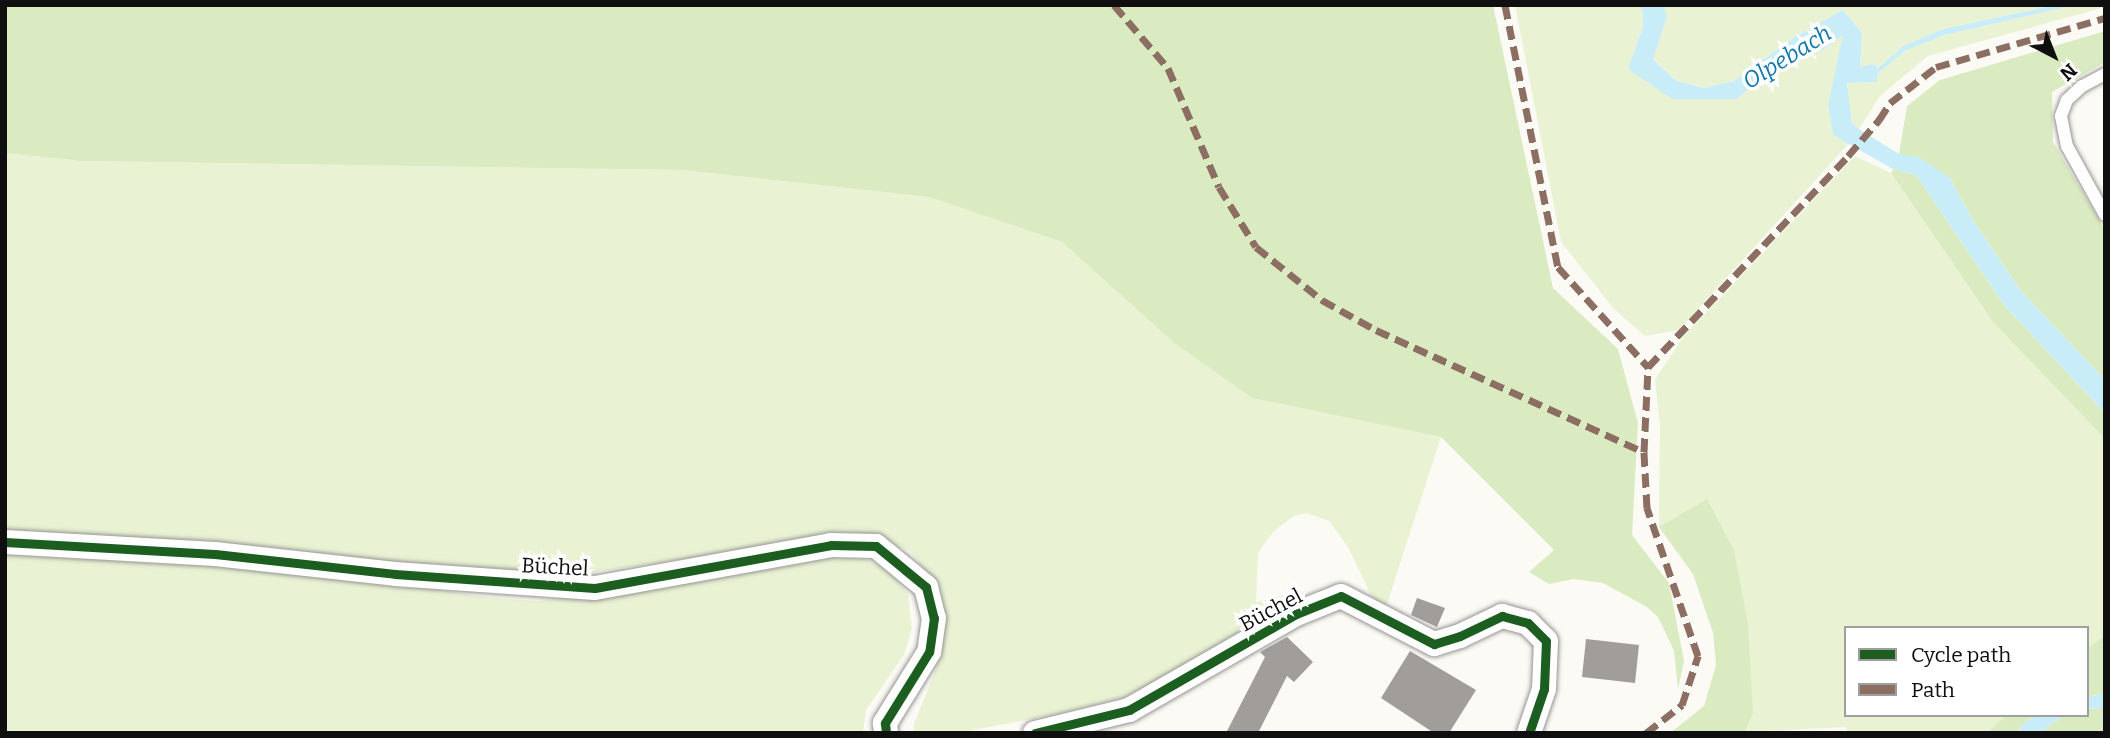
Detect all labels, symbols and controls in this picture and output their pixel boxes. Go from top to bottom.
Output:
water label: Olpebach [1738,19,1836,95]
north arrow [2019,21,2089,91]
text: N [2055,59,2082,85]
street label: Büchel [521,553,589,581]
street label: Büchel [1235,583,1307,637]
legend [1844,626,2089,717]
text: Cycle path [1911,642,2011,668]
text: Path [1911,677,1955,703]

